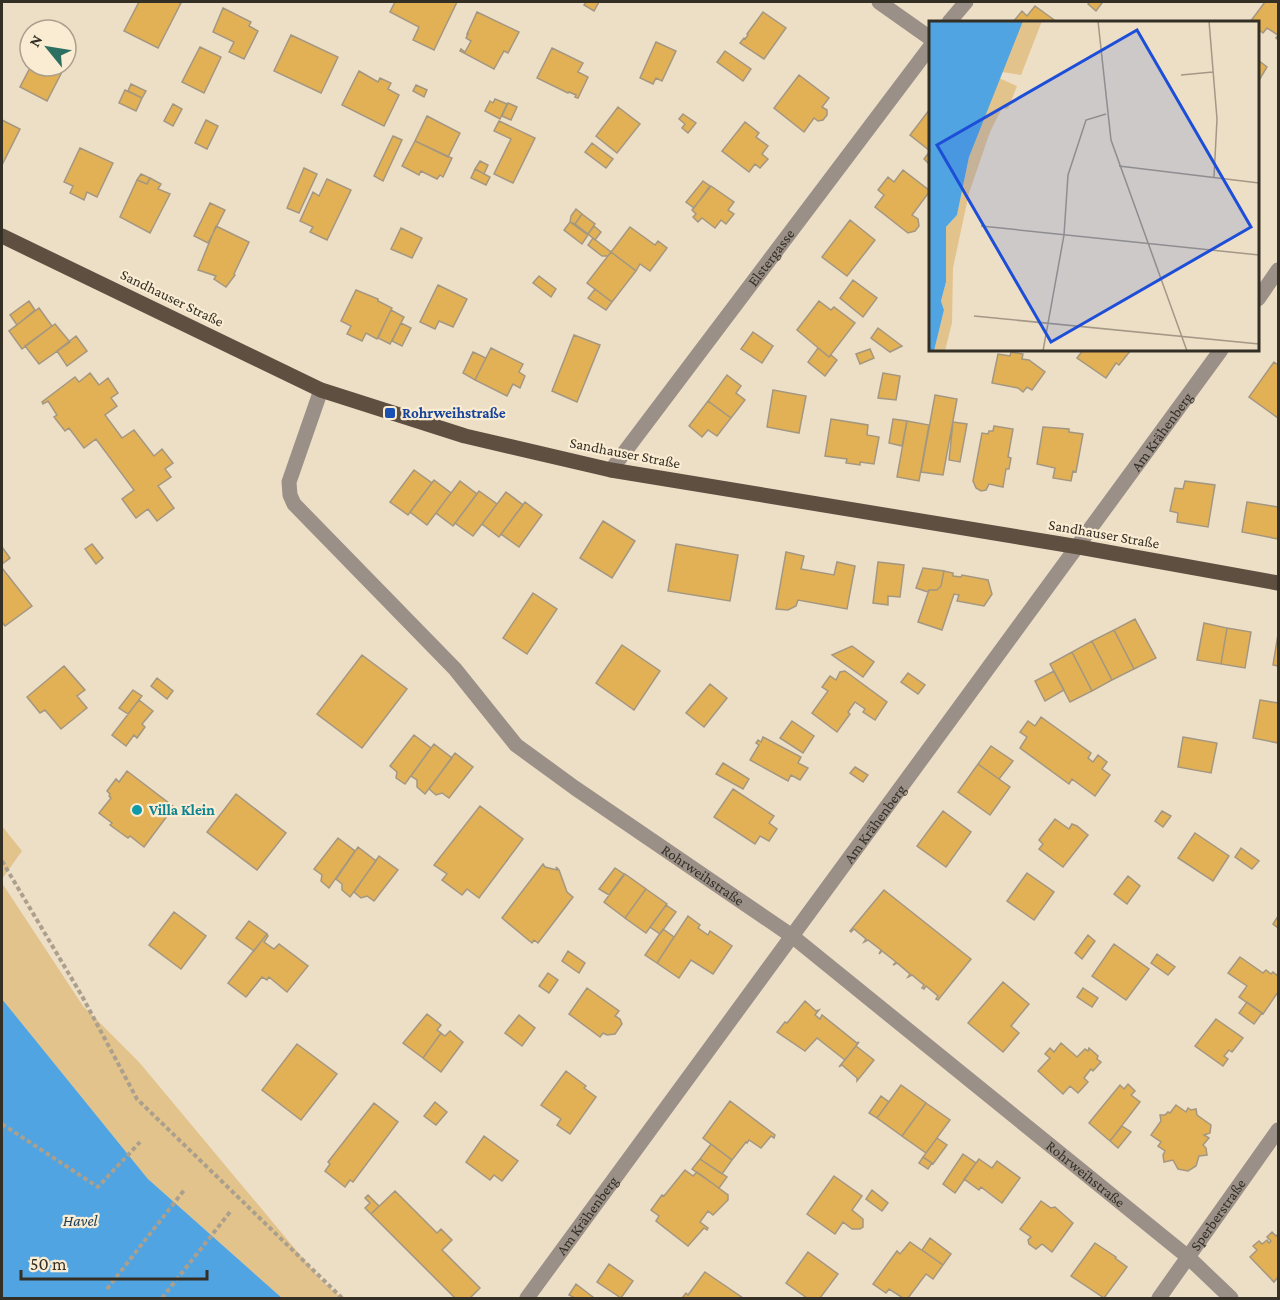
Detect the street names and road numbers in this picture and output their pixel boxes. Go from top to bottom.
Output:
street label: Elstergasse [745,226,798,289]
street label: Sandhauser Straße [118,266,226,330]
street label: Am Krähenberg [1128,389,1197,474]
street label: Sandhauser Straße [568,434,682,472]
street label: Sandhauser Straße [1047,516,1161,552]
street label: Am Krähenberg [841,782,910,866]
street label: Rohrweihstraße [659,841,747,909]
street label: Rohrweihstraße [1043,1138,1128,1211]
street label: Am Krähenberg [553,1173,622,1258]
street label: Sperberstraße [1187,1175,1249,1254]

